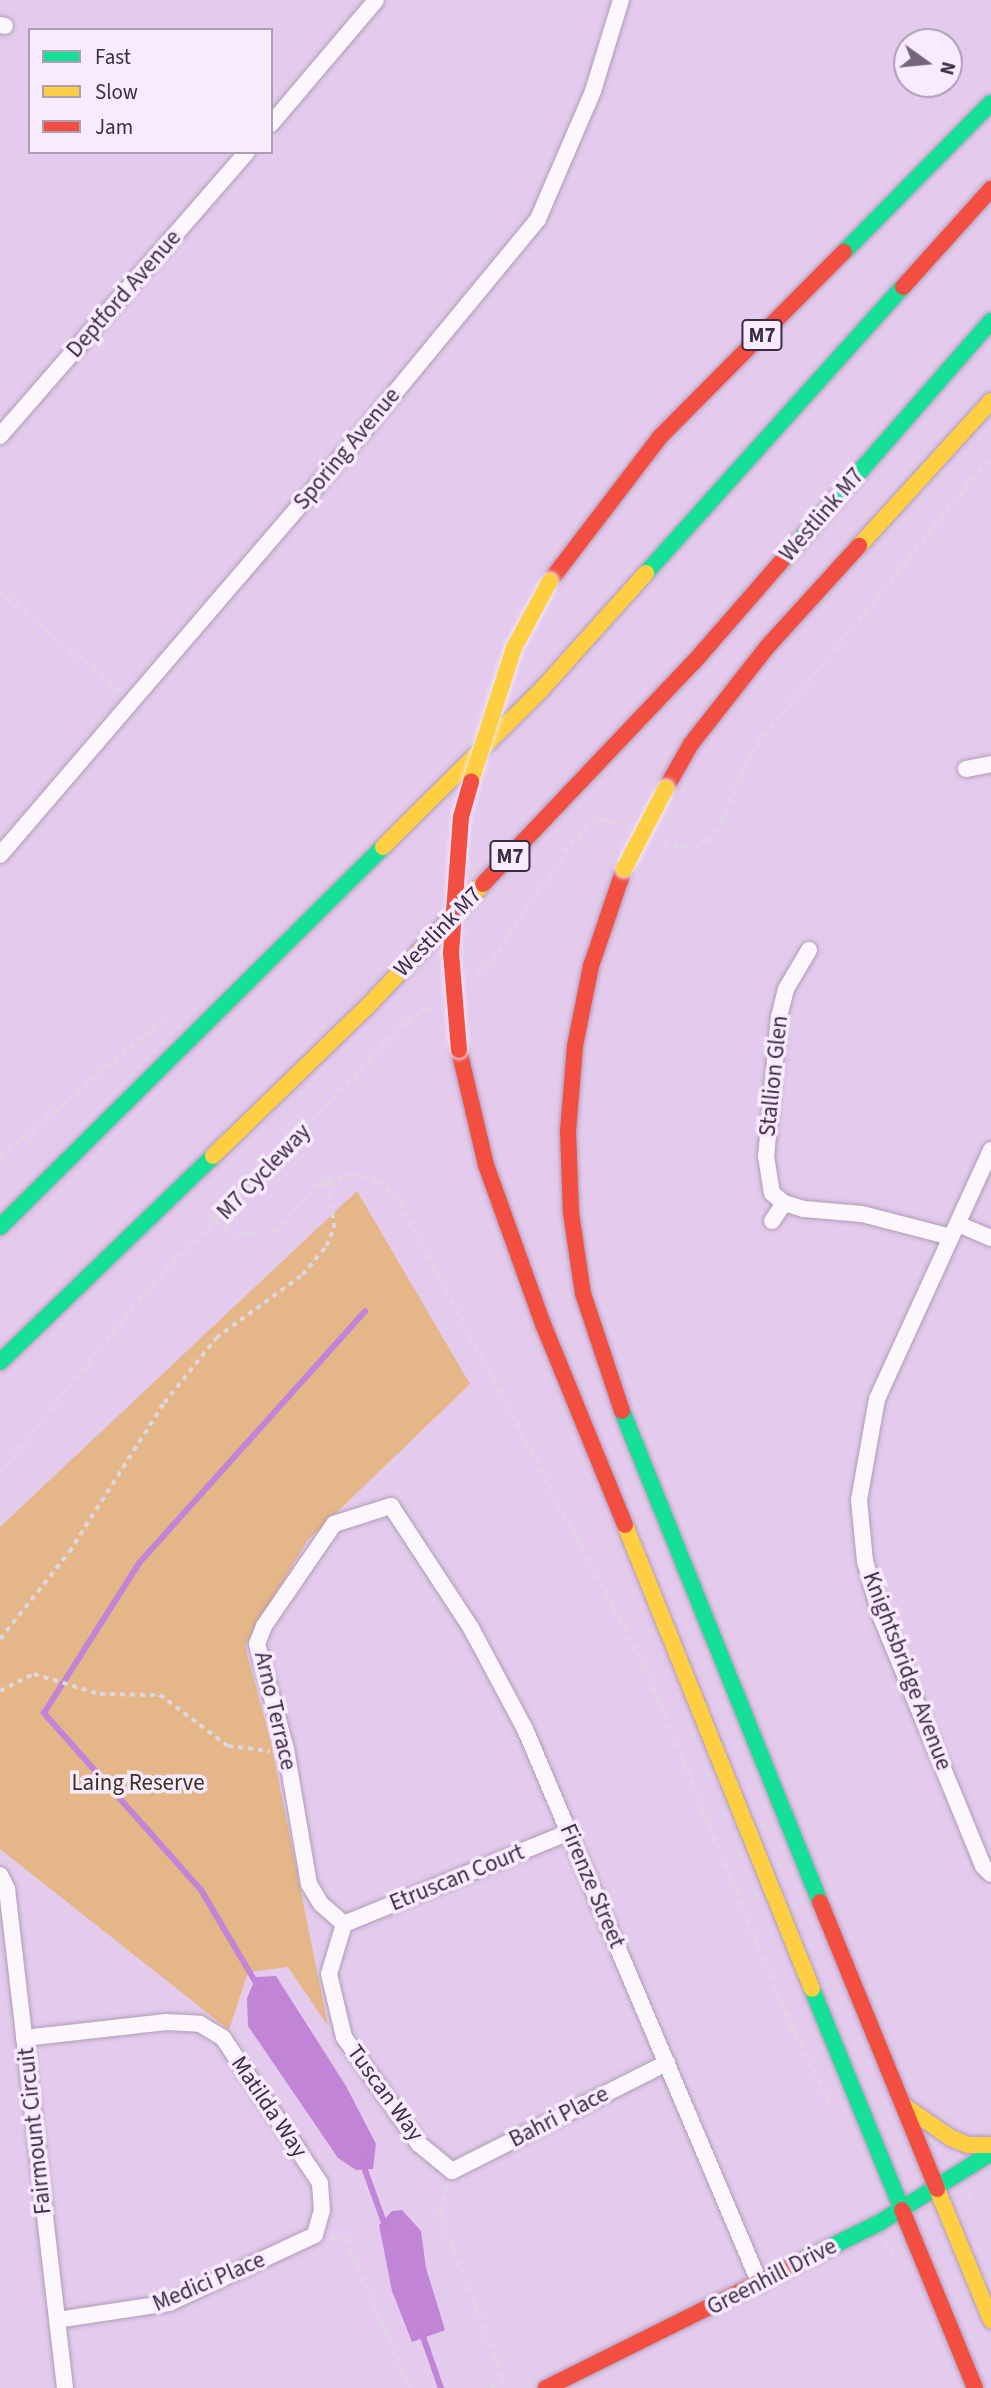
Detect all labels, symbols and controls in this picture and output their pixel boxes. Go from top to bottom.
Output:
legend [28,28,273,154]
north arrow [893,28,963,98]
text: Fast [95,42,131,72]
text: N [932,58,962,78]
text: Slow [95,77,138,107]
text: Jam [95,112,133,142]
street label: Deptford Avenue [61,224,187,364]
road number: M7 [741,318,783,352]
street label: Sporing Avenue [288,382,406,516]
street label: Westlink M7 [774,463,870,567]
road number: M7 [489,838,531,874]
street label: Westlink M7 [388,881,488,983]
street label: Stallion Glen [754,1014,794,1138]
street label: M7 Cycleway [211,1118,317,1226]
street label: Knightsbridge Avenue [856,1568,958,1774]
street label: Arno Terrace [248,1649,302,1773]
park label: Laing Reserve [71,1769,205,1797]
street label: Firenze Street [554,1820,630,1952]
street label: Etruscan Court [386,1839,528,1917]
street label: Tuscan Way [341,2039,429,2147]
street label: Fairmount Circuit [13,2046,57,2216]
street label: Matilda Way [225,2051,313,2163]
street label: Bahri Place [505,2080,613,2154]
street label: Greenhill Drive [703,2233,841,2321]
street label: Medici Place [149,2246,269,2318]

